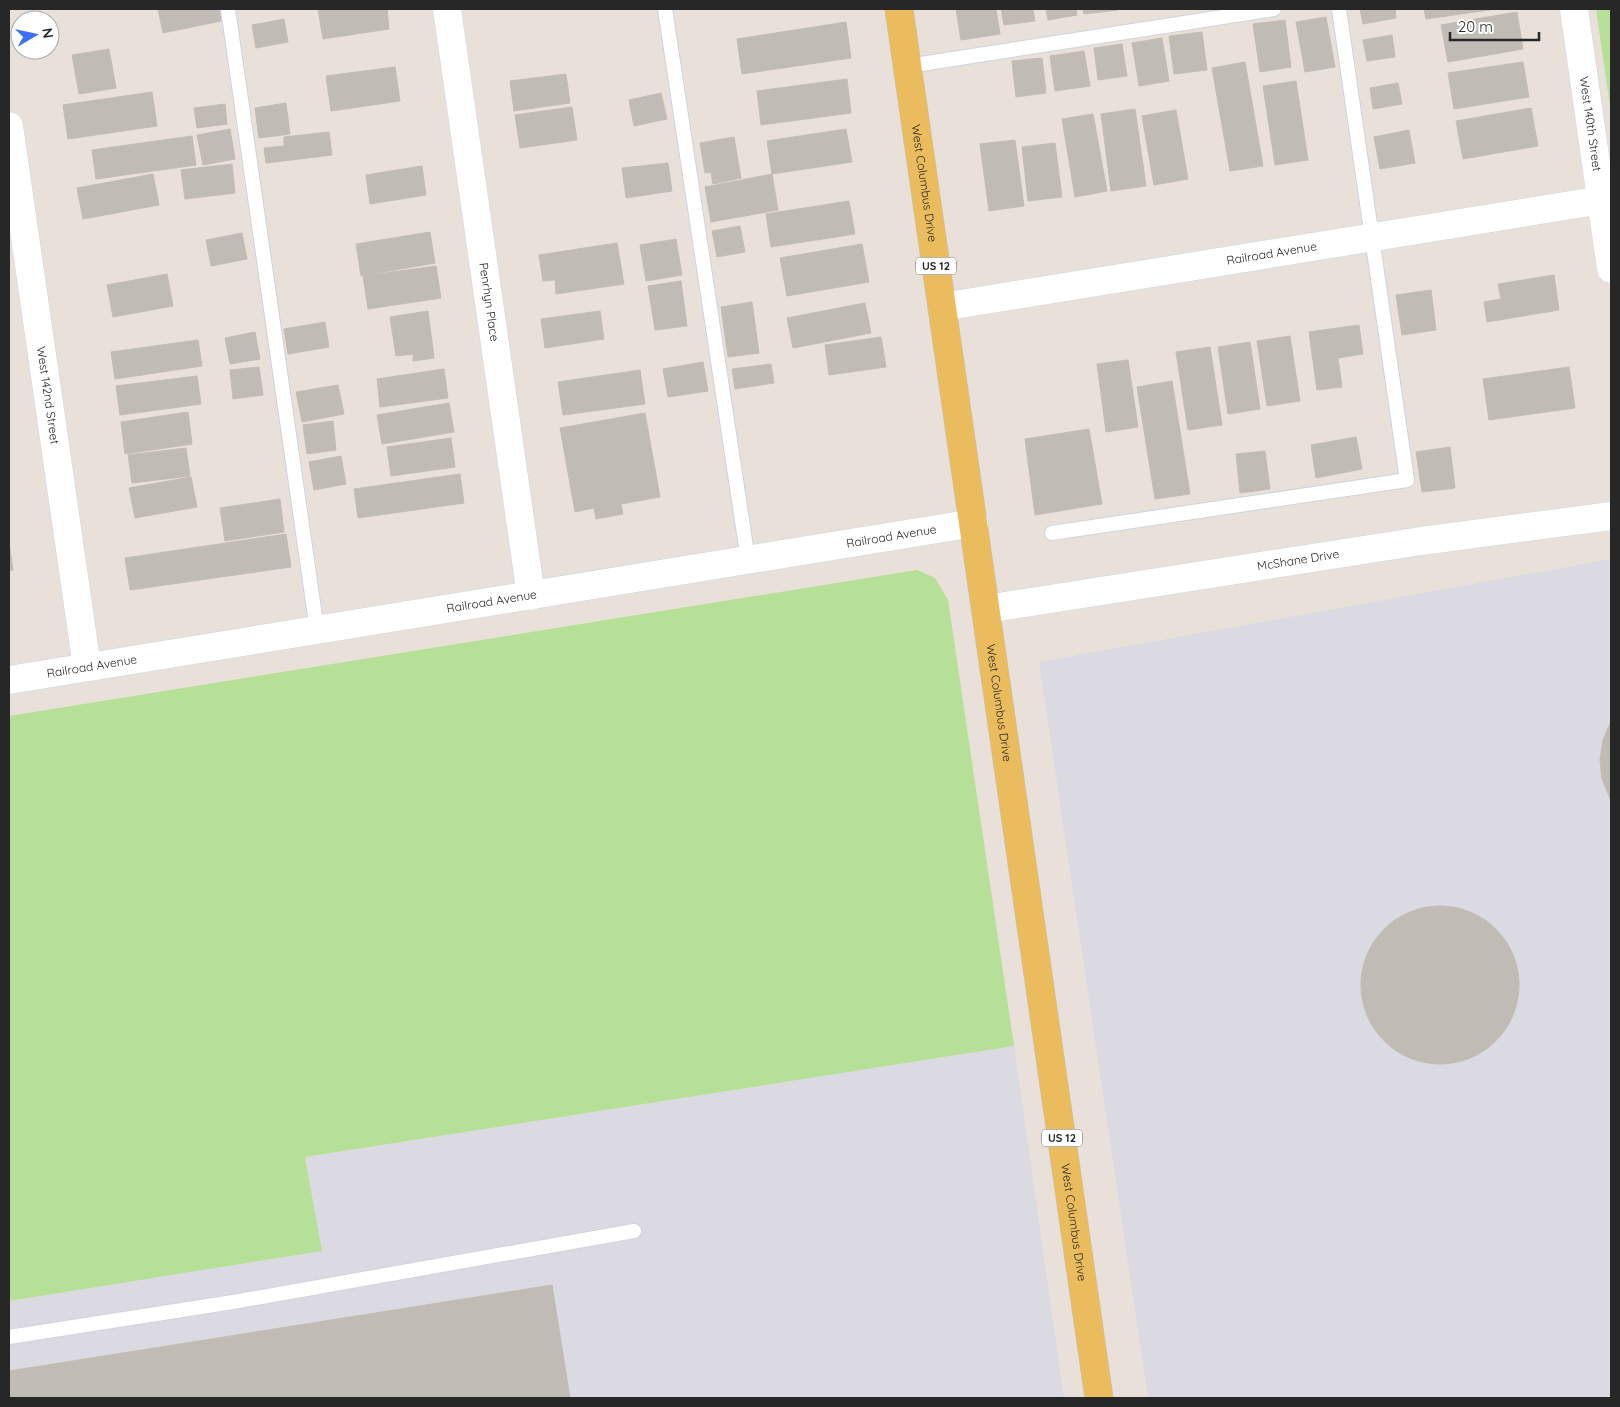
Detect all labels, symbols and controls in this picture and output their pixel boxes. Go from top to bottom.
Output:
north arrow [10,10,60,60]
scale bar [1450,10,1539,42]
text: 20 m [1458,17,1493,36]
text: N [38,26,58,39]
street label: West 140th Street [1577,75,1605,172]
street label: West Columbus Drive [909,123,940,243]
street label: Railroad Avenue [1225,238,1318,268]
road number: US 12 [916,258,956,274]
street label: Penrhyn Place [476,262,503,343]
street label: West 142nd Street [34,345,63,445]
street label: Railroad Avenue [845,521,938,551]
street label: McShane Drive [1256,546,1340,574]
street label: Railroad Avenue [445,586,538,616]
street label: West Columbus Drive [984,643,1015,763]
street label: Railroad Avenue [46,651,138,681]
road number: US 12 [1042,1130,1082,1146]
street label: West Columbus Drive [1058,1163,1090,1282]

